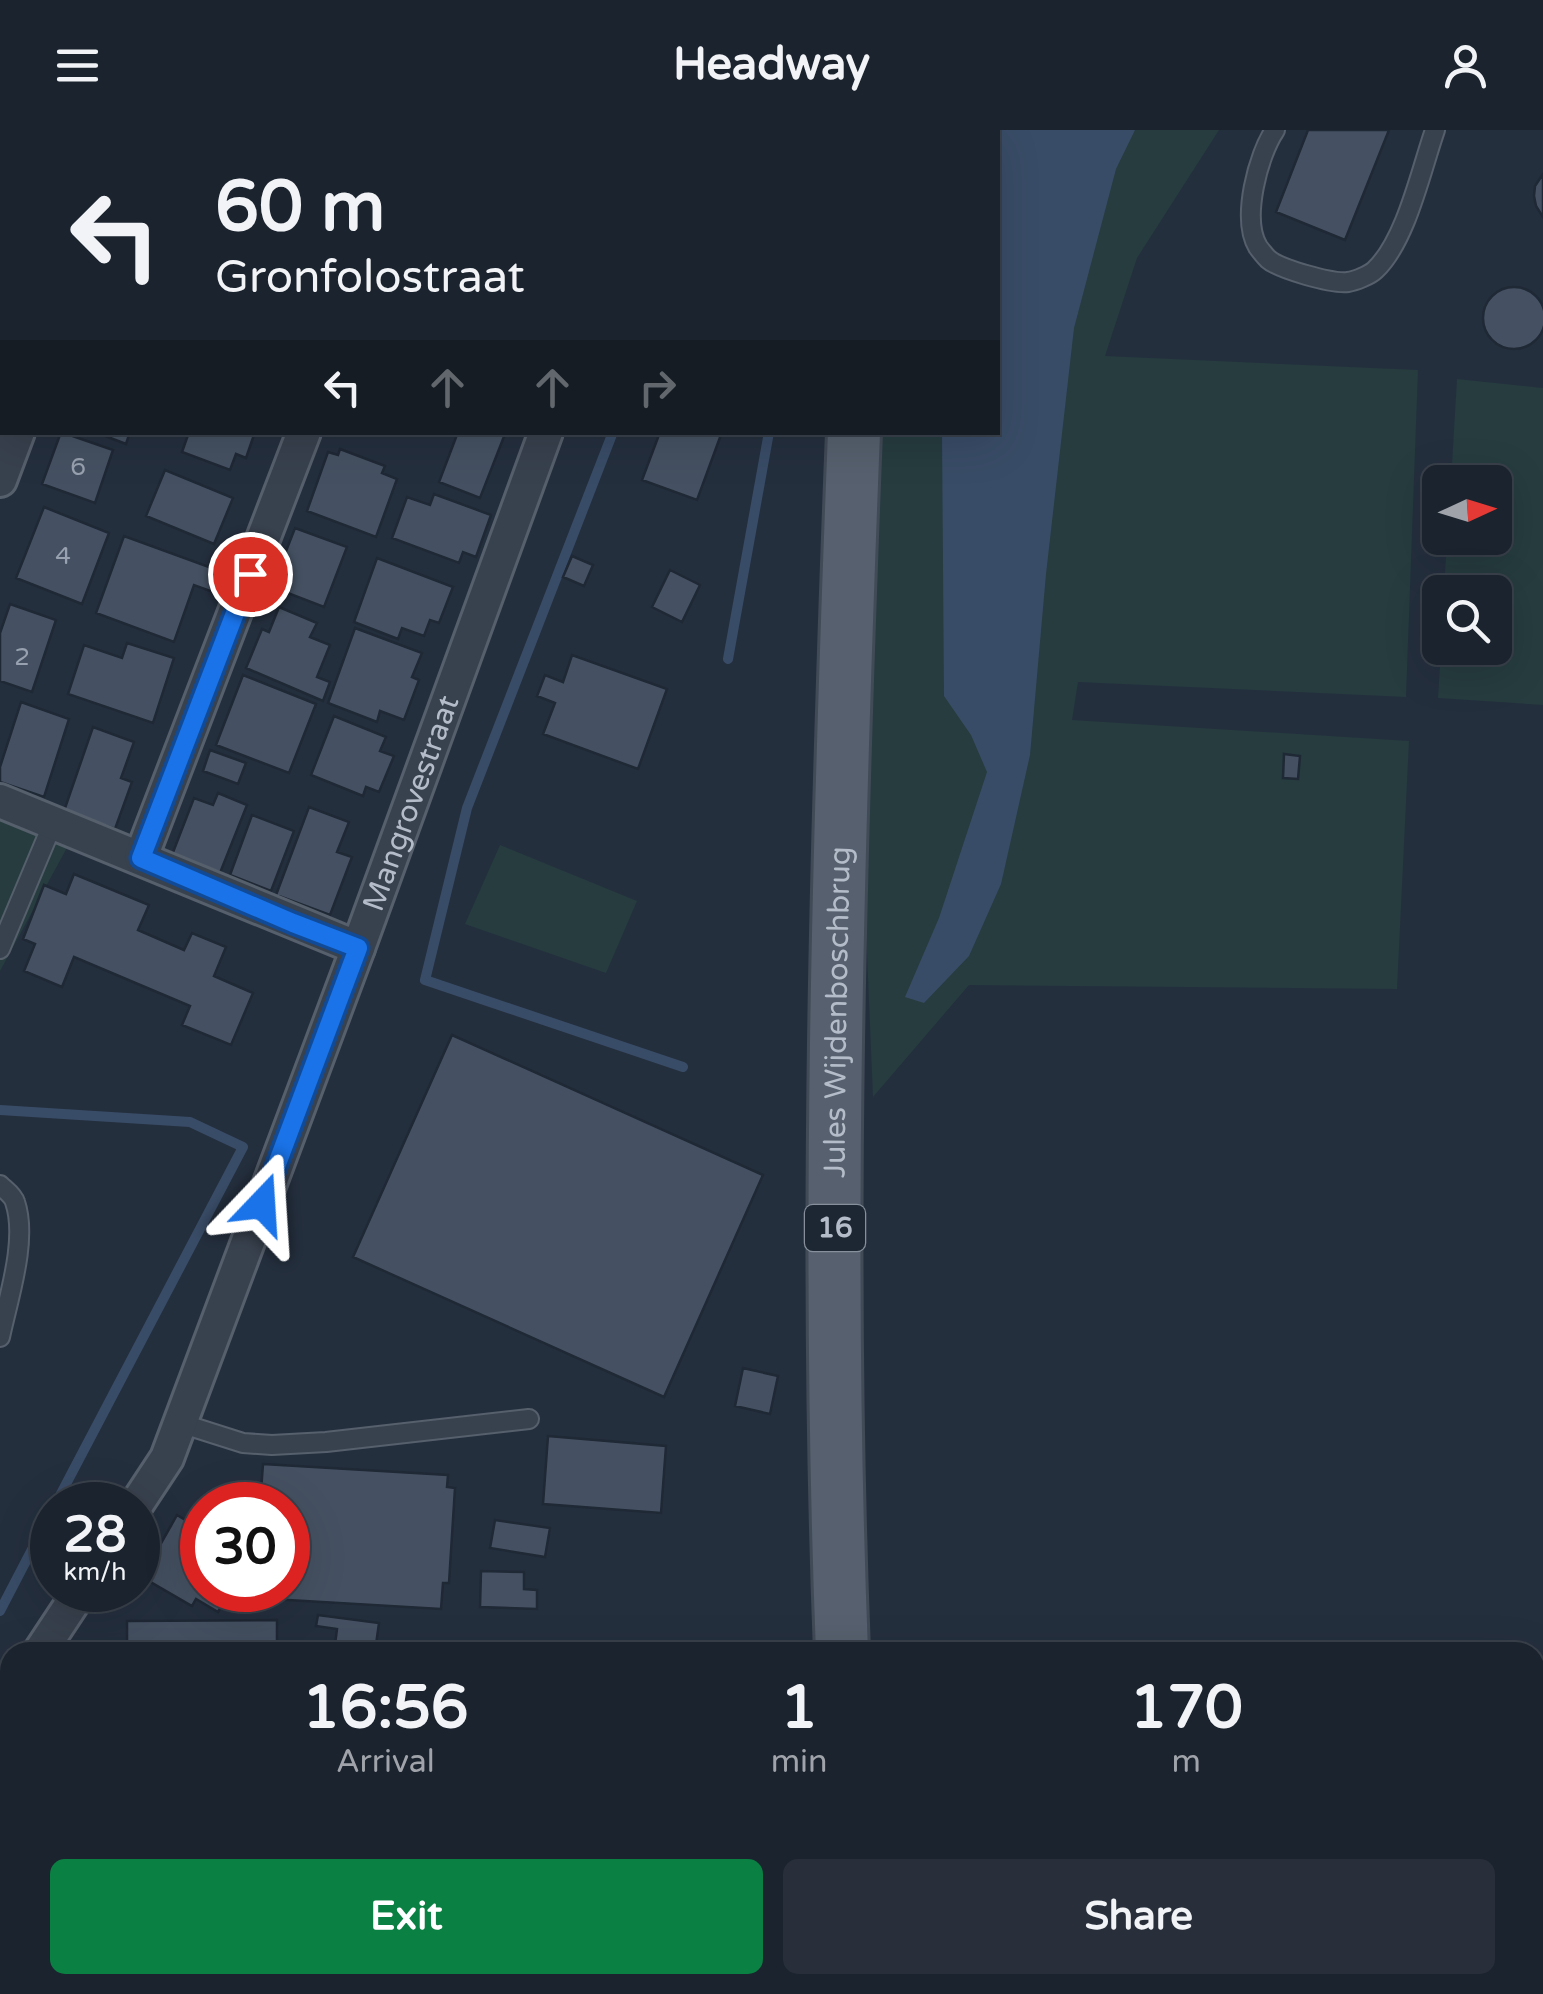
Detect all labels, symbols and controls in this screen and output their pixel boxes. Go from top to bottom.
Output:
icon: menu [50,38,105,93]
text: Headway [673,38,870,92]
icon: person [1438,38,1493,93]
text: 60 m [215,166,385,250]
icon: left [50,170,180,300]
text: Gronfolostraat [215,251,525,305]
icon: left [315,360,370,415]
icon: ahead [420,360,475,415]
icon: ahead [525,360,580,415]
icon: right [630,360,685,415]
house number: 6 [70,452,86,482]
north arrow [1422,465,1512,555]
map controls [1422,465,1512,665]
pin [208,532,293,617]
house number: 4 [55,541,71,571]
icon: arrive [223,547,278,602]
button: search [1422,575,1512,665]
house number: 2 [14,642,30,672]
street label: Mangrovestraat [355,690,467,916]
street label: Jules Wijdenboschbrug [816,846,859,1178]
position arrow [210,1152,314,1256]
road number: 16 [805,1205,865,1251]
speed limit sign: 30 [180,1482,310,1612]
text: 28 [64,1505,126,1565]
text: km/h [64,1557,126,1587]
text: 16:56 [302,1672,469,1744]
text: 1 [780,1672,818,1744]
text: 170 [1130,1672,1243,1744]
text: Arrival [336,1743,435,1781]
text: min [771,1743,828,1781]
text: m [1172,1743,1201,1781]
button: Exit [50,1859,763,1974]
button: Share [783,1859,1495,1974]

